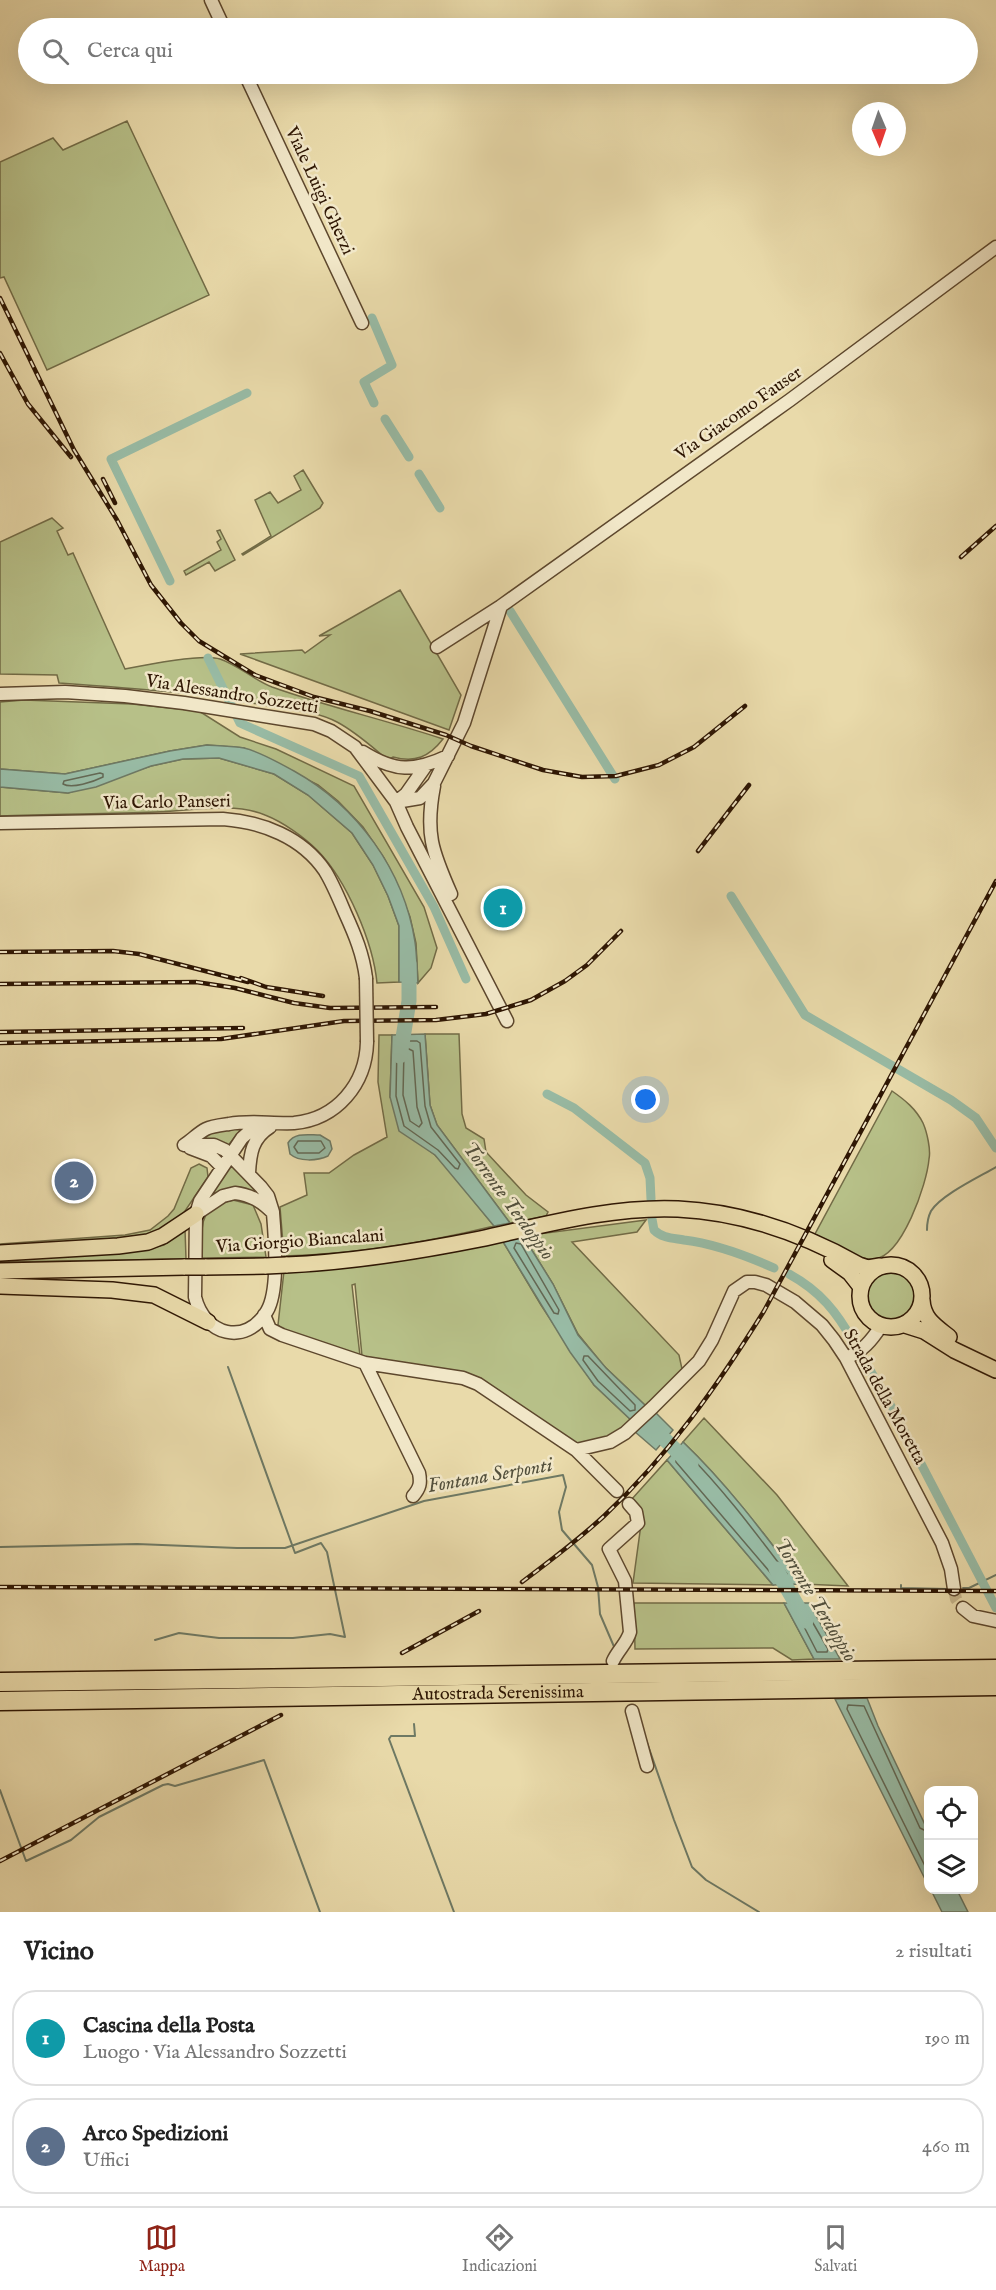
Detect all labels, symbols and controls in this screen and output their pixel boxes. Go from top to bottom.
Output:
search box [18,18,978,84]
icon: search [39,35,72,68]
text: Cerca qui [87,37,173,65]
north arrow [852,102,906,156]
street label: Viale Luigi Gherzi [279,122,359,259]
street label: Via Giacomo Fauser [670,361,807,467]
street label: Via Alessandro Sozzetti [143,670,320,720]
street label: Via Carlo Panseri [102,790,231,816]
pin: 1 [484,886,522,930]
your location [631,1085,660,1114]
water label: Torrente Terdoppio [457,1137,559,1265]
pin: 2 [54,1158,94,1204]
street label: Via Giorgio Biancalani [214,1225,385,1259]
street label: Strada della Moretta [837,1325,931,1469]
water label: Fontana Serponti [426,1453,556,1499]
water label: Torrente Terdoppio [768,1533,862,1667]
street label: Autostrada Serenissima [411,1681,584,1706]
map controls [924,1786,978,1894]
button: locate [924,1786,978,1840]
button: layers [924,1840,978,1894]
text: Vicino [24,1935,94,1968]
text: 2 risultati [895,1939,972,1964]
text: Cascina della Posta [83,2012,254,2040]
text: 1 [42,2026,49,2051]
text: 190 m [924,2026,970,2051]
text: Luogo · Via Alessandro Sozzetti [83,2040,347,2065]
text: Arco Spedizioni [83,2120,228,2148]
text: 2 [41,2134,50,2159]
text: 460 m [922,2134,970,2159]
text: Uffici [83,2148,130,2173]
tab: Mappa [139,2221,185,2277]
tab: Indicazioni [462,2221,537,2277]
tab: Salvati [814,2221,857,2277]

